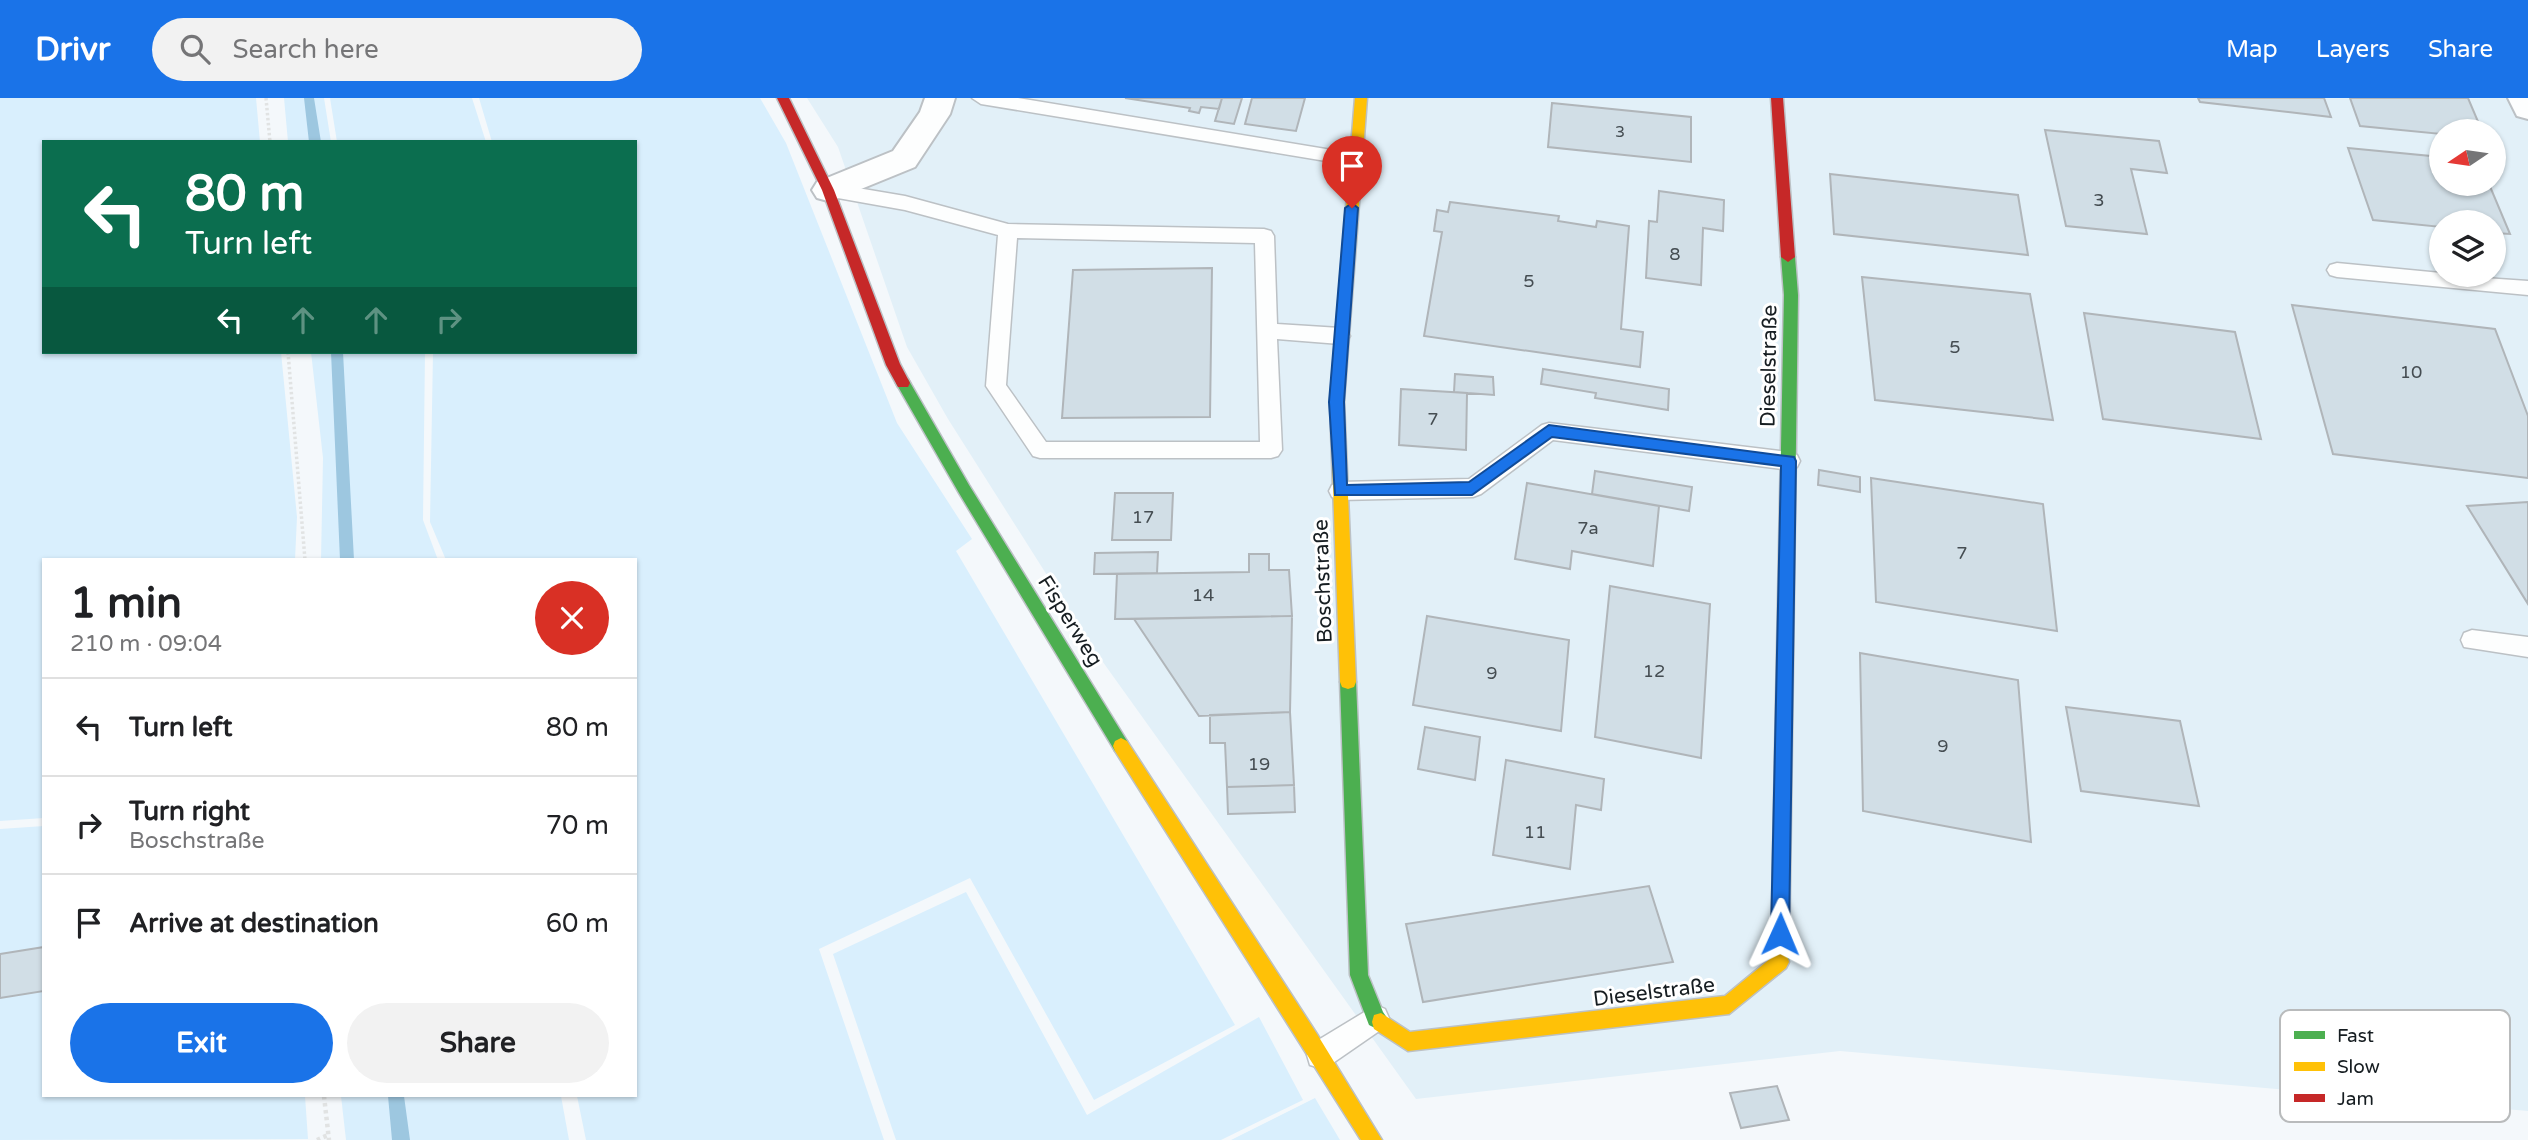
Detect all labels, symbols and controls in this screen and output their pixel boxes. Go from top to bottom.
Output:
search box [152,18,642,81]
text: Drivr [35,30,110,69]
icon: search [176,30,214,68]
text: Search here [232,34,379,65]
text: Map [2226,35,2278,64]
text: Layers [2316,35,2390,64]
text: Share [2428,35,2493,64]
north arrow [2429,119,2506,196]
map controls [2429,119,2506,287]
house number: 3 [1615,122,1625,142]
pin [1322,136,1382,208]
icon: arrive [1333,147,1371,185]
text: 80 m [185,165,304,224]
icon: left [70,168,161,259]
house number: 3 [2093,189,2105,211]
button: layers [2429,210,2506,287]
text: Turn left [185,225,312,263]
house number: 8 [1669,243,1681,265]
house number: 5 [1523,270,1535,292]
icon: left [211,301,249,339]
icon: ahead [284,301,322,339]
icon: ahead [357,301,395,339]
icon: right [430,301,468,339]
street label: Dieselstraße [1755,304,1783,427]
house number: 5 [1949,336,1961,358]
house number: 10 [2400,361,2422,383]
house number: 7 [1427,408,1439,430]
house number: 17 [1132,506,1154,528]
house number: 7a [1577,517,1599,539]
street label: Boschstraße [1308,519,1338,643]
house number: 7 [1956,542,1968,564]
street label: Fisperweg [1032,571,1108,671]
text: 1 min [70,578,182,629]
button: close [535,581,609,655]
house number: 14 [1192,584,1214,606]
text: 210 m · 09:04 [70,630,222,658]
house number: 12 [1643,660,1665,682]
house number: 9 [1486,662,1498,684]
icon: left [70,708,108,746]
text: Turn left [129,712,232,743]
text: 80 m [546,712,609,743]
house number: 9 [1937,735,1949,757]
house number: 19 [1248,753,1270,775]
text: Turn right [129,796,250,827]
icon: right [70,806,108,844]
text: 70 m [546,810,609,841]
house number: 11 [1524,821,1546,843]
text: Boschstraße [129,827,265,855]
position arrow [1743,897,1817,971]
icon: arrive [70,904,108,942]
text: Arrive at destination [129,908,379,939]
text: 60 m [546,908,609,939]
street label: Dieselstraße [1592,972,1716,1012]
button: Exit [70,1003,333,1083]
button: Share [347,1003,609,1083]
legend [2280,1010,2510,1122]
text: Fast [2337,1025,2374,1047]
text: Slow [2337,1056,2380,1078]
text: Jam [2337,1088,2374,1110]

